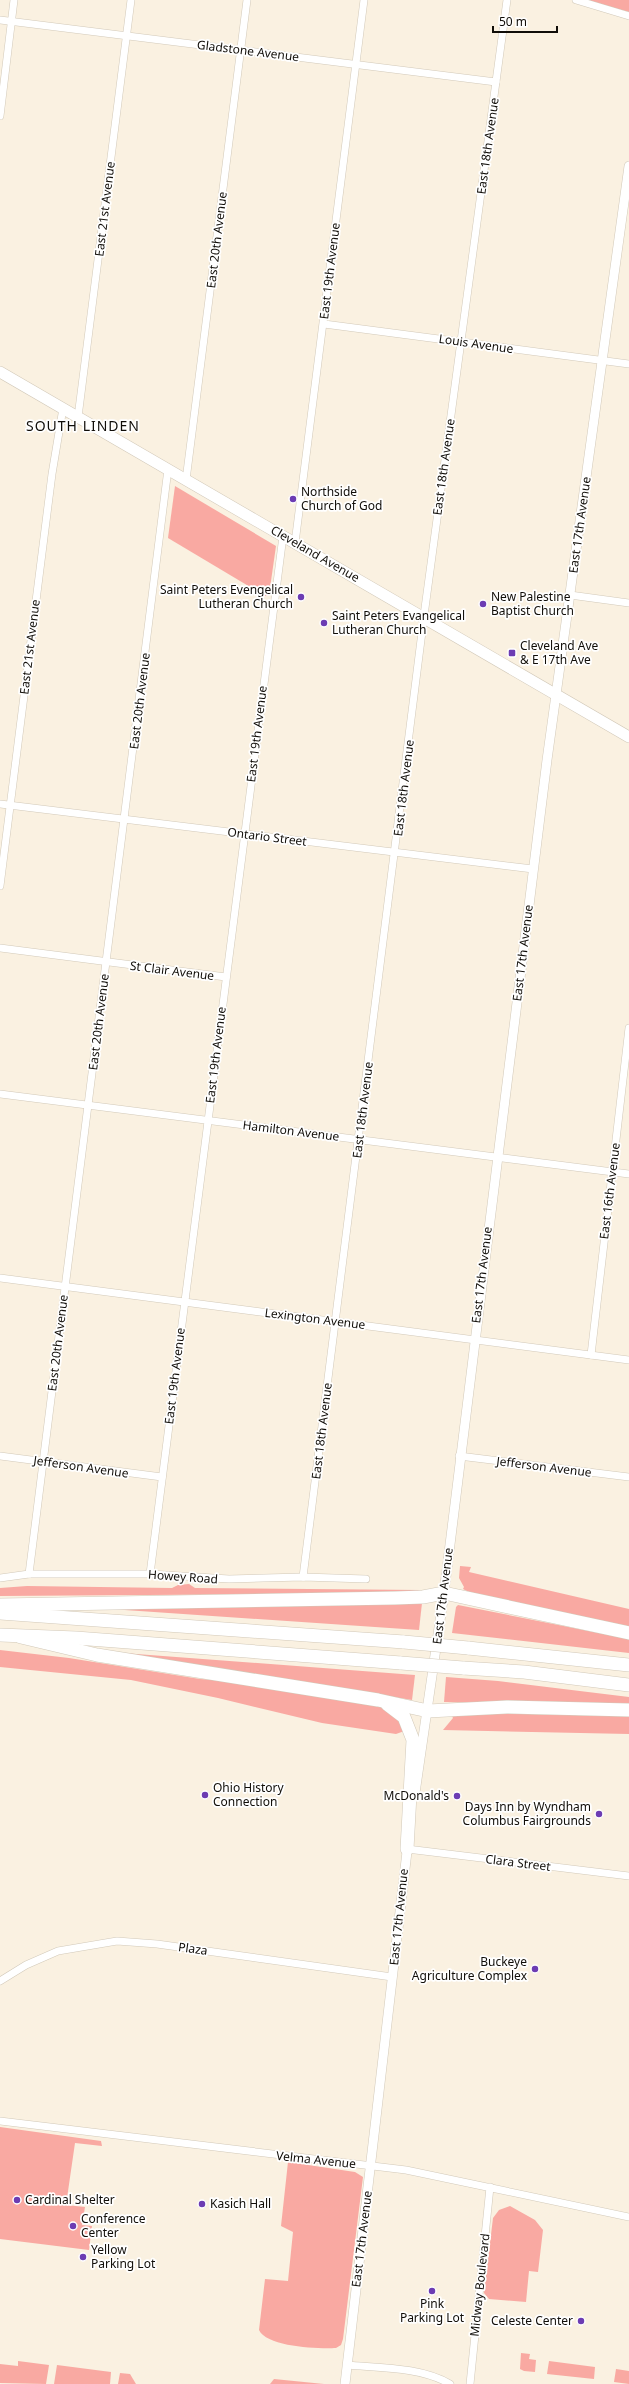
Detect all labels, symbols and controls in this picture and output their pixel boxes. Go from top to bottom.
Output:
scale bar [493,8,557,34]
text: 50 m [499,13,527,30]
street label: Gladstone Avenue [196,36,300,65]
street label: East 18th Avenue [472,96,503,195]
street label: East 21st Avenue [90,160,119,257]
street label: East 20th Avenue [202,190,231,289]
street label: East 19th Avenue [315,221,344,320]
street label: Louis Avenue [438,330,515,357]
district label: SOUTH LINDEN [26,416,140,435]
street label: East 18th Avenue [428,417,459,516]
street label: East 17th Avenue [564,475,595,574]
place label: Northside Church of God [301,483,382,514]
marker: Northside Church of God [288,494,298,504]
street label: Cleveland Avenue [268,521,363,586]
place label: Saint Peters Evengelical Lutheran Church [160,581,293,612]
place label: New Palestine Baptist Church [491,588,574,619]
marker: Saint Peters Evengelical Lutheran Church [296,592,306,602]
street label: East 21st Avenue [15,598,44,695]
marker: New Palestine Baptist Church [478,599,488,609]
place label: Saint Peters Evangelical Lutheran Church [332,607,465,638]
marker: Saint Peters Evangelical Lutheran Church [319,618,329,628]
place label: Cleveland Ave & E 17th Ave [520,637,599,668]
marker: Cleveland Ave & E 17th Ave [507,648,517,658]
street label: East 20th Avenue [125,651,154,750]
street label: East 19th Avenue [242,684,271,783]
street label: East 18th Avenue [389,738,418,837]
street label: Ontario Street [226,823,308,850]
street label: East 17th Avenue [508,903,537,1002]
street label: St Clair Avenue [129,957,215,984]
street label: East 20th Avenue [84,972,113,1071]
street label: East 19th Avenue [201,1005,230,1104]
street label: East 18th Avenue [348,1060,377,1159]
street label: Hamilton Avenue [242,1116,341,1145]
street label: East 16th Avenue [595,1141,624,1240]
street label: East 17th Avenue [467,1225,496,1324]
street label: East 20th Avenue [43,1293,72,1392]
street label: Lexington Avenue [264,1304,367,1333]
street label: East 19th Avenue [160,1326,189,1425]
street label: East 18th Avenue [307,1381,336,1480]
street label: Jefferson Avenue [32,1451,130,1482]
street label: Jefferson Avenue [495,1452,593,1481]
street label: East 17th Avenue [428,1546,457,1645]
street label: Howey Road [148,1566,219,1587]
place label: Ohio History Connection [213,1779,285,1810]
place label: McDonald's [384,1787,449,1804]
marker: Ohio History Connection [200,1790,210,1800]
marker: McDonald's [452,1791,462,1801]
place label: Days Inn by Wyndham Columbus Fairgrounds [463,1798,591,1829]
marker: Days Inn by Wyndham Columbus Fairgrounds [594,1809,604,1819]
street label: Clara Street [485,1850,552,1875]
street label: East 17th Avenue [385,1867,412,1966]
street label: Plaza [177,1938,209,1959]
place label: Buckeye Agriculture Complex [412,1953,528,1984]
marker: Buckeye Agriculture Complex [530,1964,540,1974]
street label: Velma Avenue [275,2147,357,2172]
street label: East 17th Avenue [347,2189,376,2288]
place label: Cardinal Shelter [25,2191,115,2208]
marker: Cardinal Shelter [12,2195,22,2205]
place label: Kasich Hall [210,2195,271,2212]
marker: Kasich Hall [197,2199,207,2209]
place label: Conference Center [81,2210,146,2241]
marker: Conference Center [68,2221,78,2231]
street label: Midway Boulevard [466,2232,493,2337]
place label: Yellow Parking Lot [91,2241,156,2272]
marker: Yellow Parking Lot [78,2252,88,2262]
marker: Pink Parking Lot [427,2286,437,2296]
place label: Pink Parking Lot [400,2295,465,2326]
place label: Celeste Center [491,2312,573,2329]
marker: Celeste Center [576,2316,586,2326]

